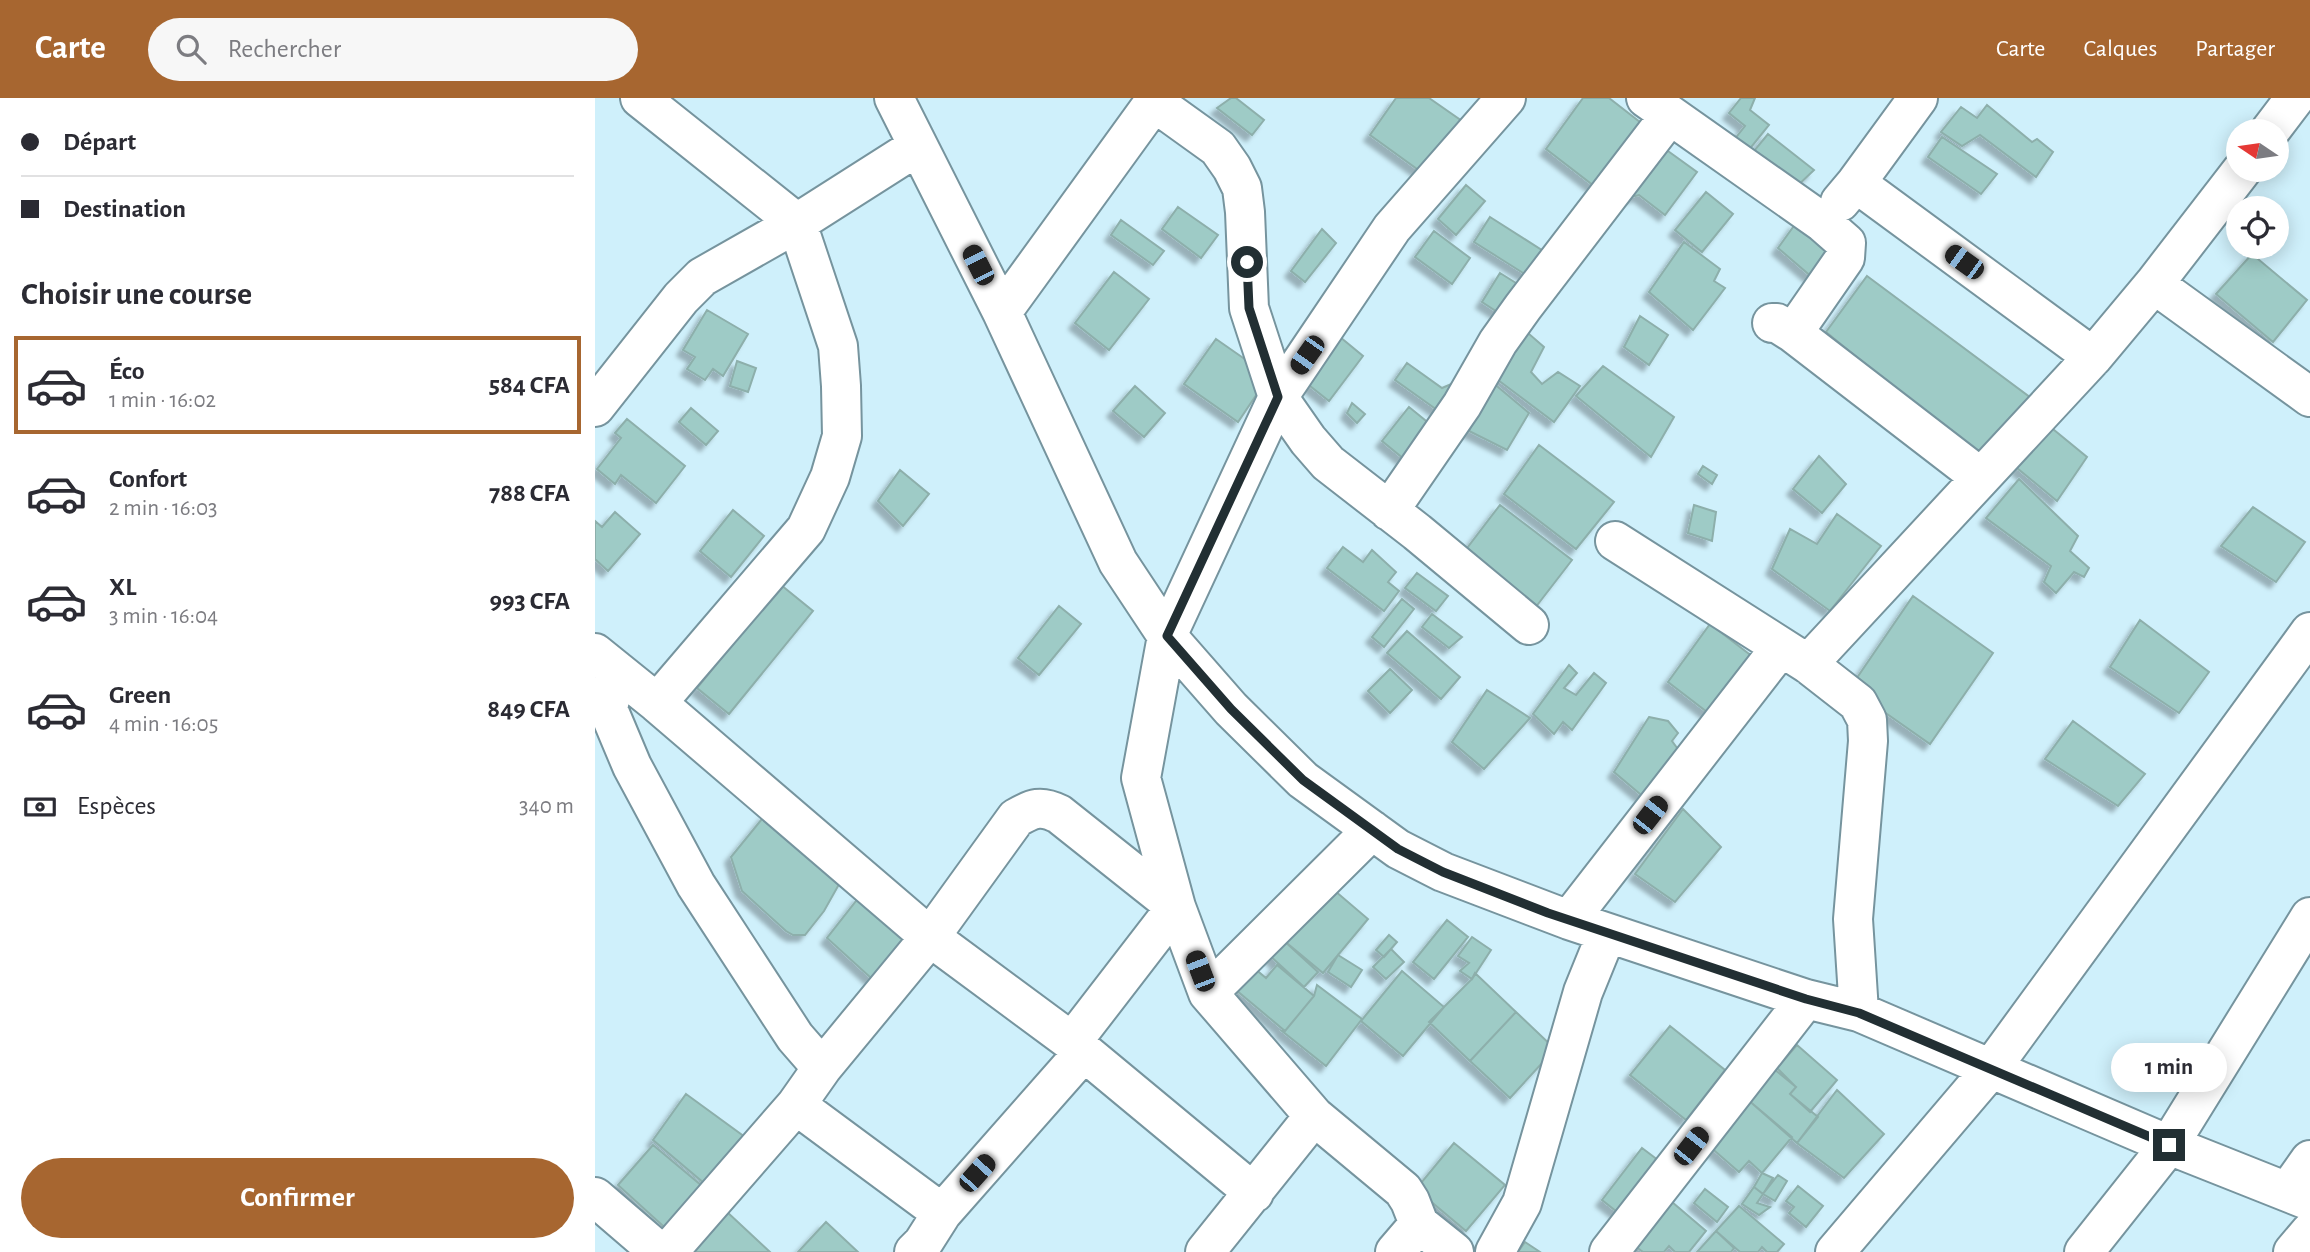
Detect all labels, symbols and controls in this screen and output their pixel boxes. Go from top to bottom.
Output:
search box [148,18,638,81]
icon: search [172,30,210,68]
text: Carte [35,32,106,65]
text: Rechercher [228,36,341,62]
text: Carte [1996,37,2045,61]
text: Calques [2083,37,2157,61]
text: Partager [2195,37,2275,61]
north arrow [2226,119,2289,182]
map controls [2226,119,2289,259]
text: Départ [63,129,136,155]
text: Destination [63,196,186,222]
button: locate [2226,196,2289,259]
car [1941,241,1988,283]
car [960,242,997,288]
route start [1231,246,1263,278]
text: Choisir une course [21,278,252,310]
car [1287,332,1328,378]
icon: car [25,354,88,417]
text: Éco [109,358,145,384]
text: 584 CFA [489,372,570,398]
text: 1 min · 16:02 [109,389,216,412]
icon: car [25,462,88,525]
text: Confort [109,466,187,492]
text: 788 CFA [489,480,570,506]
text: 2 min · 16:03 [109,497,218,520]
icon: car [25,570,88,633]
text: XL [109,574,136,600]
text: 993 CFA [490,588,570,614]
text: 3 min · 16:04 [109,605,218,628]
icon: car [25,678,88,741]
text: Green [109,682,171,708]
text: 849 CFA [487,696,570,722]
text: 4 min · 16:05 [109,713,218,736]
icon: cash [21,788,59,826]
car [1629,792,1672,838]
text: Espèces [77,793,156,819]
text: 340 m [519,795,574,818]
car [1183,948,1218,994]
callout: 1 min [2111,1044,2227,1093]
text: 1 min [2145,1056,2193,1079]
car [1670,1123,1713,1169]
route end [2153,1129,2185,1161]
car [956,1150,999,1196]
button: Confirmer [21,1158,574,1238]

